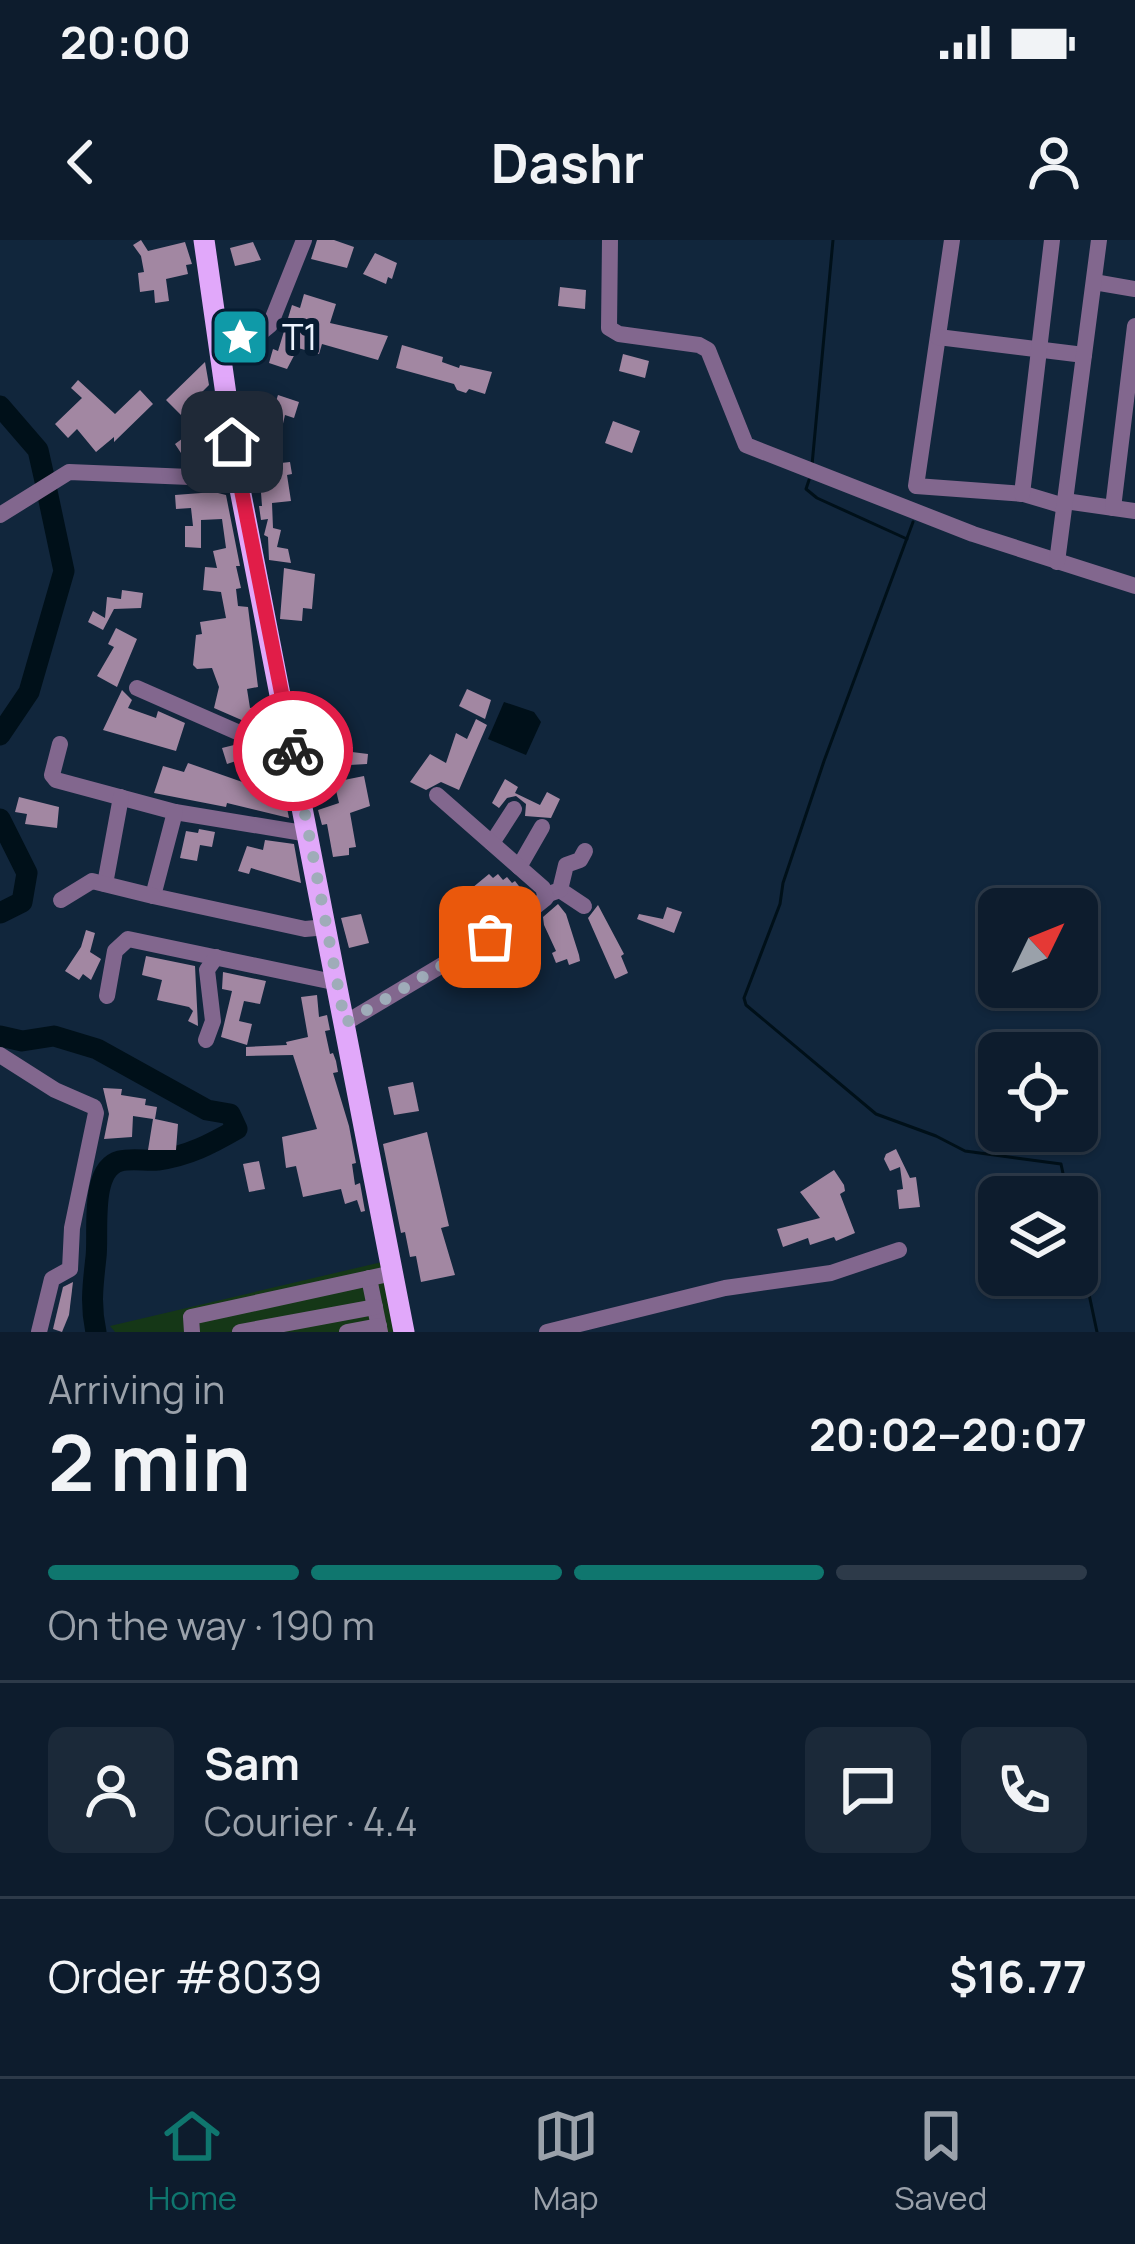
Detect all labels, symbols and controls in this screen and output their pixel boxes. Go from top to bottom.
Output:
text: 20:00 [60,11,191,73]
text: Dashr [491,125,644,199]
icon: back [48,129,114,195]
icon: person [1021,129,1087,195]
place icon: T1 [209,306,271,368]
place label: T1 [282,312,318,361]
pin [181,391,283,493]
icon: home [199,409,265,475]
courier [233,691,353,811]
icon: bike [260,718,326,784]
pin [439,886,541,988]
north arrow [978,888,1098,1008]
map controls [978,888,1098,1296]
icon: bag [457,904,523,970]
button: locate [978,1032,1098,1152]
button: layers [978,1176,1098,1296]
text: Arriving in [48,1362,225,1416]
text: 20:02–20:07 [809,1403,1087,1465]
text: 2 min [48,1408,251,1514]
text: On the way · 190 m [48,1598,375,1652]
button: person [48,1727,174,1853]
button: chat [805,1727,931,1853]
button: phone [961,1727,1087,1853]
text: Sam [204,1732,300,1794]
text: Courier · 4.4 [204,1794,418,1848]
text: Order #8039 [48,1945,322,2007]
text: $16.77 [949,1945,1087,2007]
tab: Home [148,2103,237,2220]
tab: Map [533,2103,599,2220]
tab: Saved [894,2103,987,2220]

